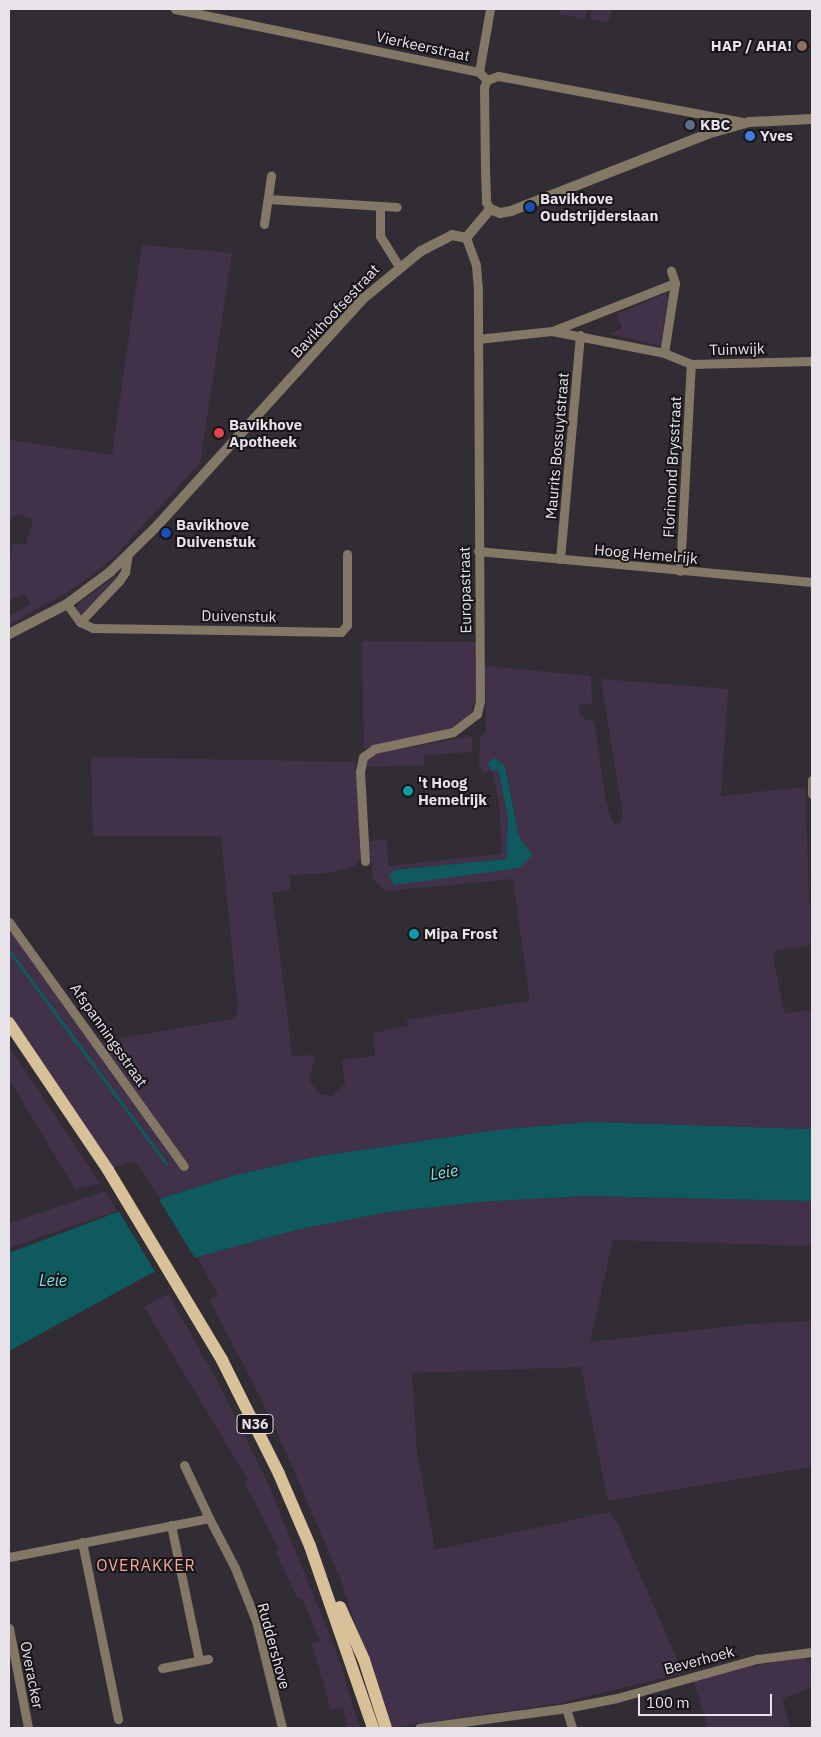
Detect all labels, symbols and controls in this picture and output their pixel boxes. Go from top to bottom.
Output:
street label: Vierkeerstraat [374,27,472,65]
place label: HAP / AHA! [711,37,792,55]
marker: HAP / AHA! [796,40,808,52]
place label: KBC [700,116,730,134]
marker: KBC [684,119,696,131]
place label: Yves [760,127,793,145]
marker: Yves [744,130,756,142]
place label: Bavikhove Oudstrijderslaan [540,189,658,224]
marker: Bavikhove Oudstrijderslaan [524,201,536,213]
street label: Bavikhoofsestraat [287,260,383,362]
street label: Tuinwijk [709,339,765,359]
street label: Maurits Bossuytstraat [542,372,572,520]
street label: Florimond Brysstraat [659,396,685,538]
place label: Bavikhove Apotheek [229,415,302,450]
marker: Bavikhove Apotheek [213,427,225,439]
place label: Bavikhove Duivenstuk [176,515,256,550]
marker: Bavikhove Duivenstuk [160,527,172,539]
street label: Hoog Hemelrijk [593,541,699,567]
street label: Europastraat [455,546,475,634]
street label: Duivenstuk [201,606,277,626]
place label: 't Hoog Hemelrijk [418,773,487,808]
marker: 't Hoog Hemelrijk [402,785,414,797]
place label: Mipa Frost [424,925,498,943]
marker: Mipa Frost [408,928,420,940]
street label: Afspanningsstraat [67,980,151,1090]
water label: Leie [429,1160,459,1184]
water label: Leie [39,1270,67,1290]
road number: N36 [236,1412,274,1436]
district label: OVERAKKER [95,1555,197,1575]
street label: Ruddershove [254,1601,294,1691]
street label: Overacker [17,1640,47,1710]
street label: Beverhoek [662,1642,736,1678]
scale bar [641,1684,775,1716]
text: 100 m [646,1693,690,1712]

